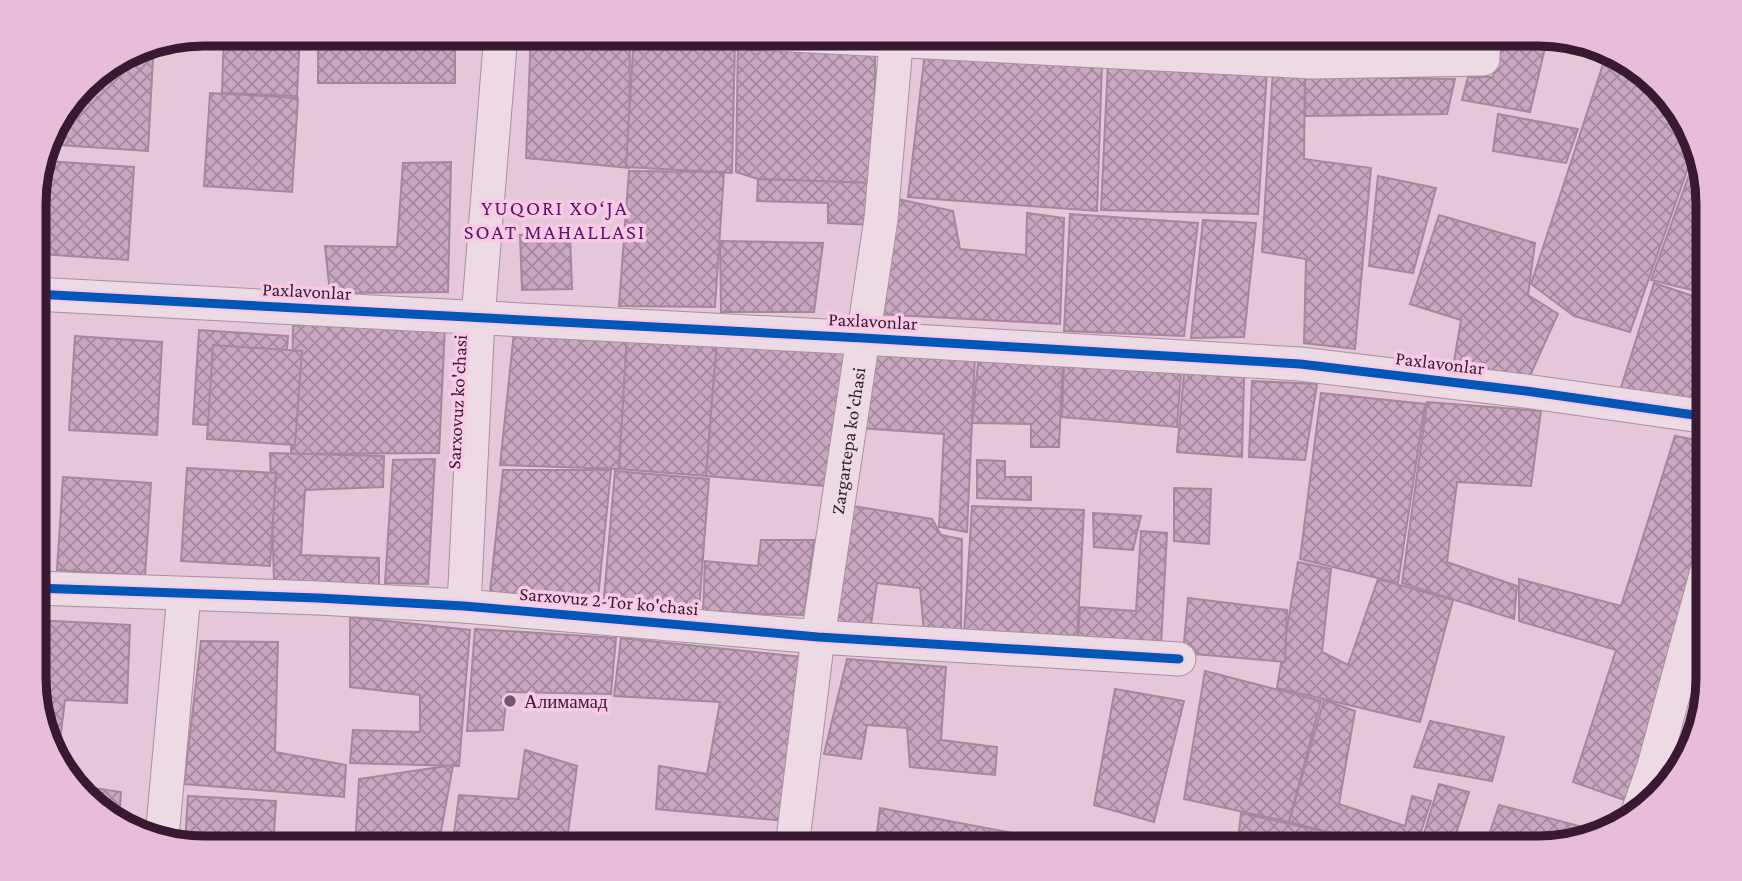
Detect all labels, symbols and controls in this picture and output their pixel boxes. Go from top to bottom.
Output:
district label: YUQORI XO‘JA SOAT MAHALLASI [464,196,646,244]
street label: Paxlavonlar [262,278,352,304]
street label: Paxlavonlar [828,308,918,334]
street label: Sarxovuz ko'chasi [443,334,471,470]
street label: Paxlavonlar [1394,347,1486,379]
street label: Zargartepa ko'chasi [826,366,869,516]
street label: Sarxovuz 2-Tor ko'chasi [519,583,699,619]
place label: Алимамад [524,691,608,712]
marker: Алимамад [502,693,518,709]

